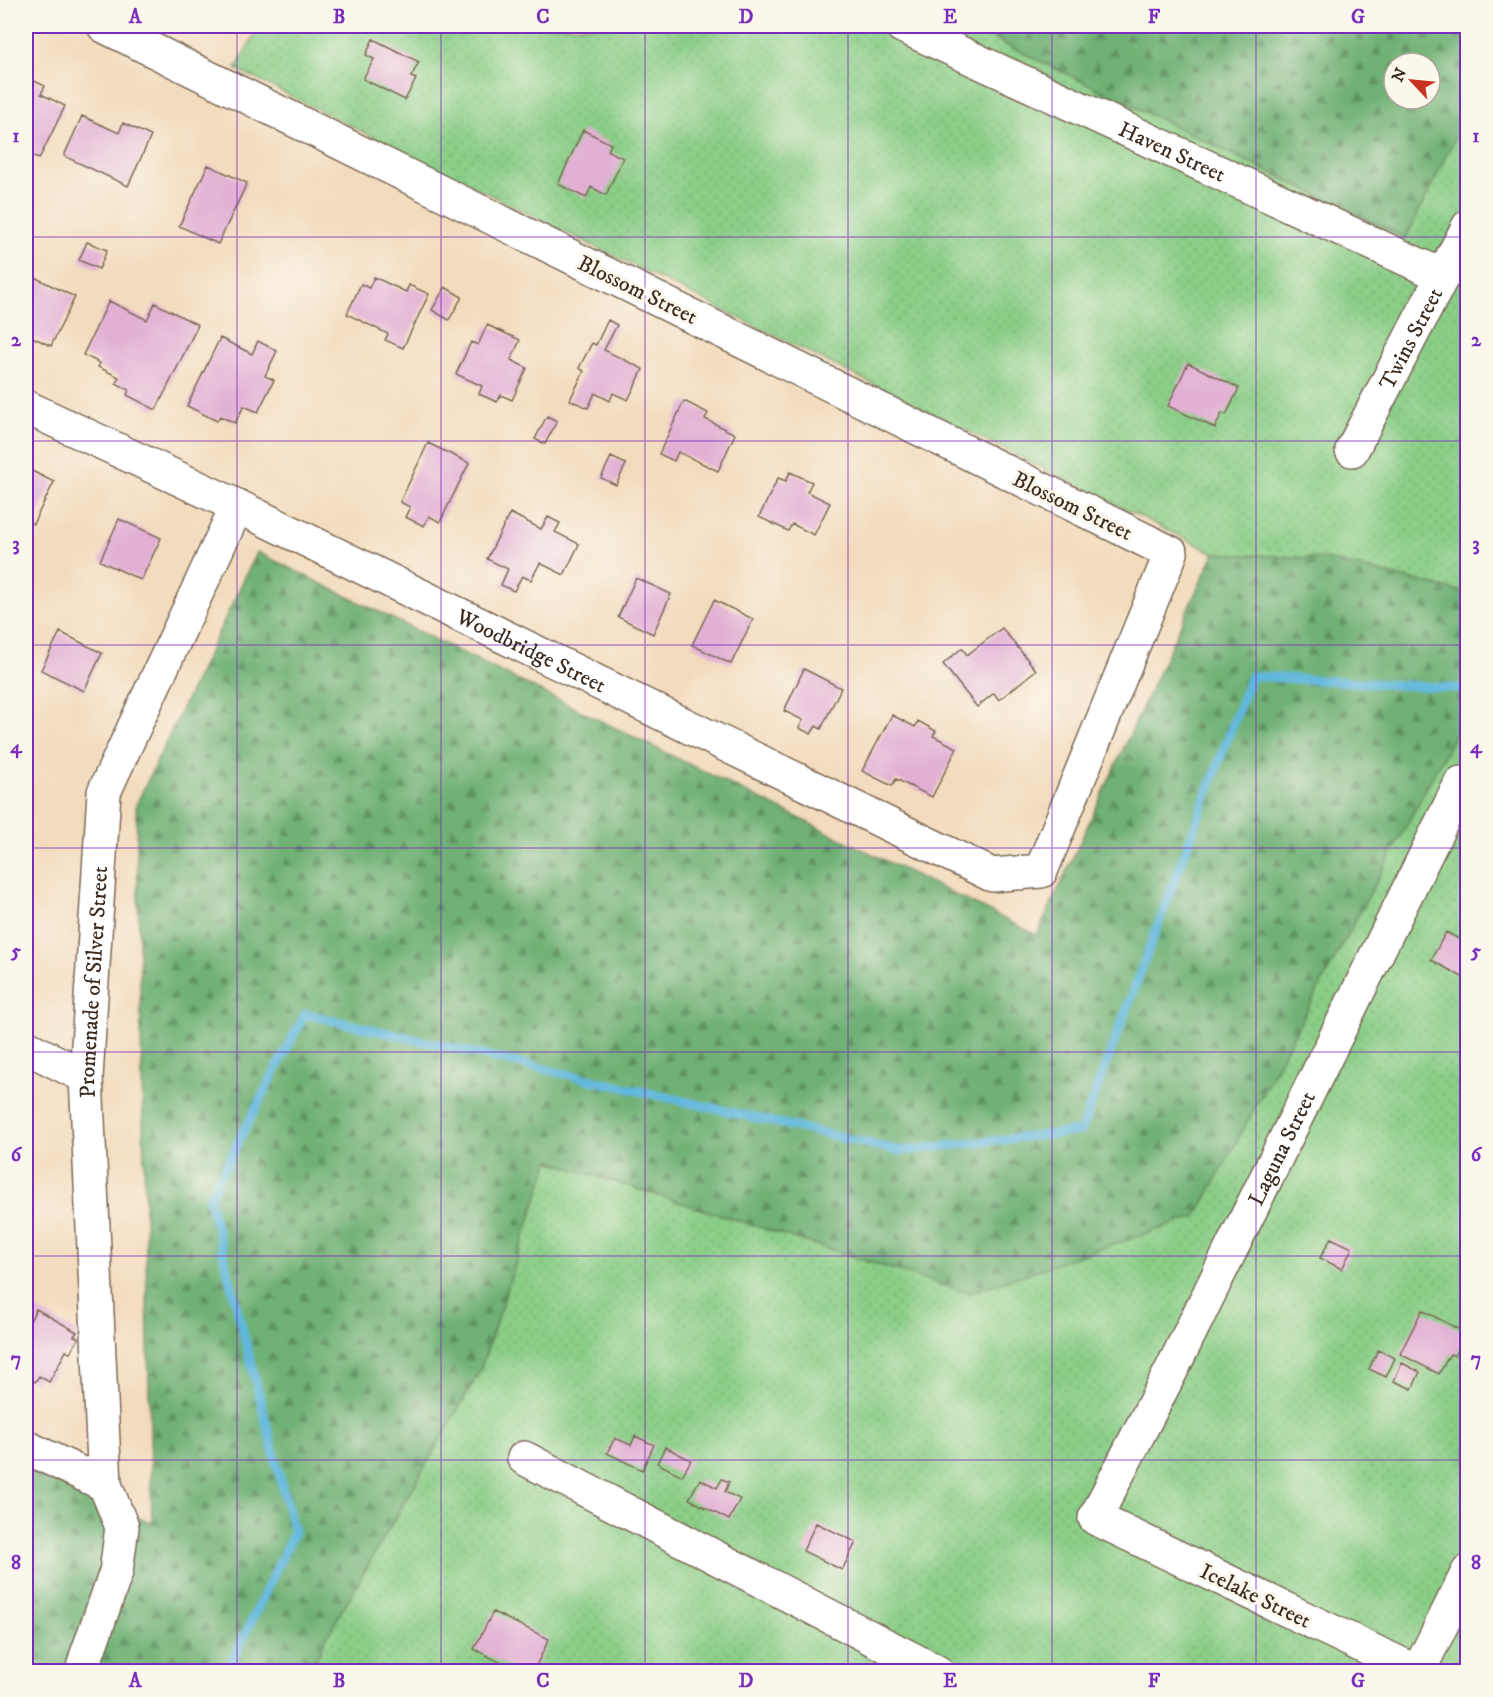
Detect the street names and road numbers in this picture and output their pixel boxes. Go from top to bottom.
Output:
street label: Haven Street [1114,116,1230,189]
street label: Blossom Street [573,250,702,331]
street label: Twins Street [1374,283,1449,395]
street label: Blossom Street [1008,466,1137,547]
street label: Woodbridge Street [451,603,610,699]
street label: Promenade of Silver Street [74,865,114,1099]
street label: Laguna Street [1243,1087,1322,1210]
street label: Icelake Street [1196,1558,1315,1635]

